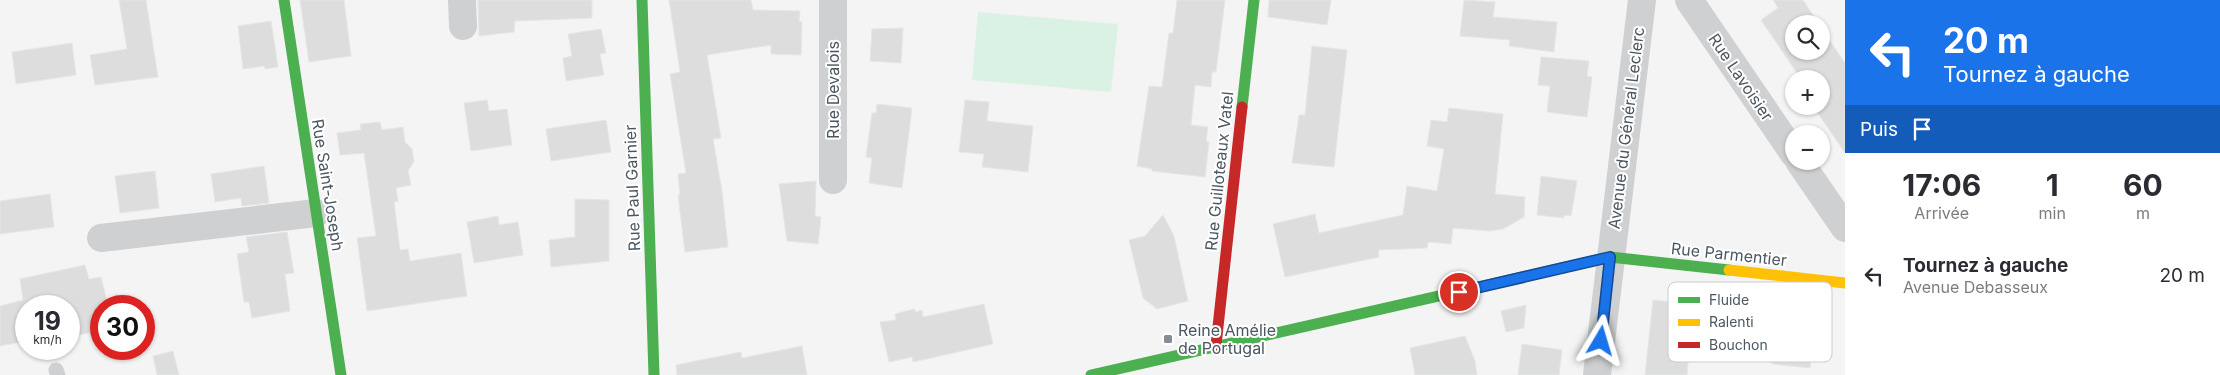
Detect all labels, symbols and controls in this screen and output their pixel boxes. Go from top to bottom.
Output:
map controls [1785,15,1830,170]
button: search [1785,15,1830,60]
text: 20 m [1943,19,2029,61]
icon: left [1860,20,1925,85]
street label: Avenue du Général Leclerc [1604,26,1648,230]
street label: Rue Lavoisier [1704,29,1778,125]
street label: Rue Devalois [823,41,843,139]
text: Tournez à gauche [1943,61,2130,87]
button: + [1785,70,1830,115]
street label: Rue Guilloteaux Vatel [1201,90,1237,252]
icon: arrive [1908,115,1936,143]
street label: Rue Saint-Joseph [308,118,348,252]
text: Puis [1860,118,1898,141]
street label: Rue Paul Garnier [620,124,644,252]
button: − [1785,125,1830,170]
text: 17:06 [1902,167,1981,203]
text: 1 [2046,167,2059,203]
text: 60 [2123,167,2163,203]
text: Arrivée [1914,203,1969,223]
text: min [2039,203,2066,223]
text: m [2136,203,2150,223]
street label: Rue Parmentier [1670,238,1788,270]
text: Tournez à gauche [1903,254,2068,277]
icon: left [1860,262,1888,290]
text: 20 m [2159,264,2205,287]
pin [1438,271,1480,313]
text: Avenue Debasseux [1903,277,2048,297]
icon: arrive [1445,278,1473,306]
legend [1668,282,1832,362]
text: Fluide [1709,291,1749,308]
speed limit sign: 30 [90,295,155,360]
text: 19 [34,306,61,336]
text: Ralenti [1709,313,1754,330]
position arrow [1574,314,1626,366]
place label: Reine Amélie de Portugal [1178,320,1276,358]
text: km/h [33,332,62,347]
marker: Reine Amélie de Portugal [1162,333,1174,345]
text: Bouchon [1709,336,1768,353]

